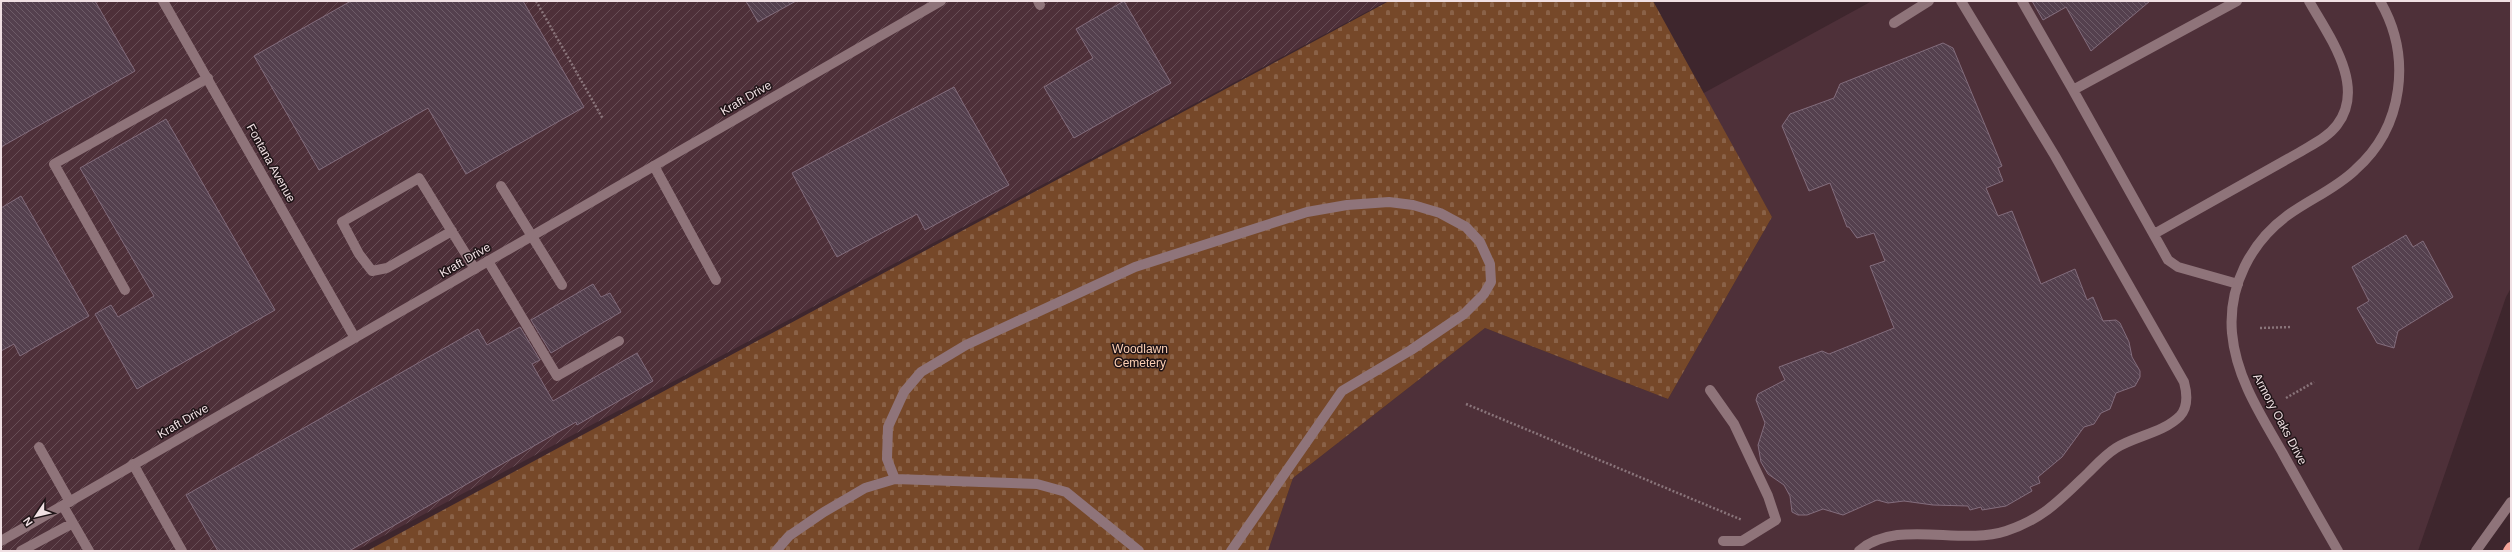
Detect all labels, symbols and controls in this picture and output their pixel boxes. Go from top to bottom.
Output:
street label: Kraft Drive [718,78,774,118]
street label: Fontana Avenue [244,121,298,205]
street label: Kraft Drive [437,240,493,280]
park label: Woodlawn Cemetery [1112,342,1168,370]
street label: Armory Oaks Drive [2250,371,2310,467]
street label: Kraft Drive [155,401,211,441]
north arrow [16,496,56,536]
text: N [21,515,35,528]

